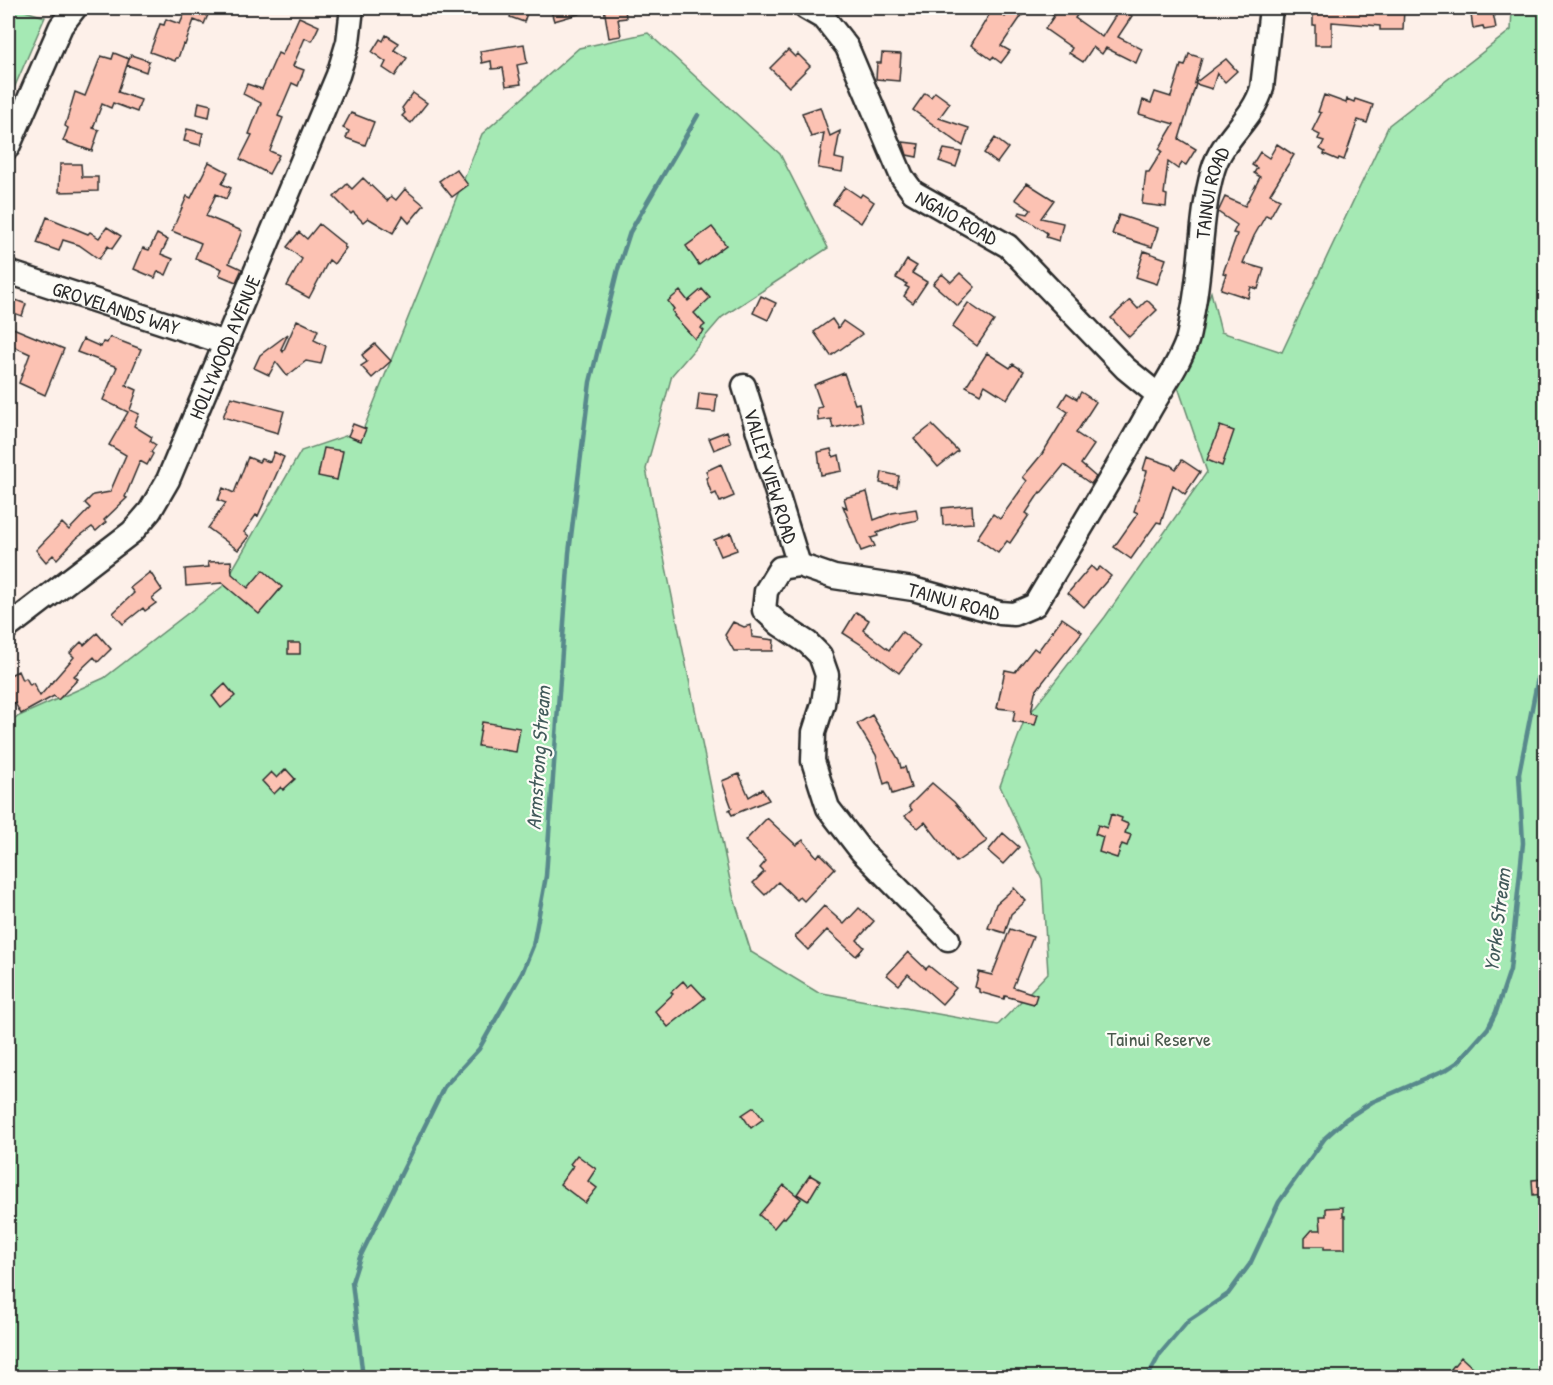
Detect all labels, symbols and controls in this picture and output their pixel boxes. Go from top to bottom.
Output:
street label: TAINUI ROAD [1188,141,1235,240]
street label: NGAIO ROAD [911,183,1003,251]
street label: HOLLYWOOD AVENUE [182,271,266,423]
street label: GROVELANDS WAY [49,274,183,341]
street label: VALLEY VIEW ROAD [738,405,805,547]
street label: TAINUI ROAD [905,575,1003,626]
water label: Armstrong Stream [519,684,558,831]
water label: Yorke Stream [1476,866,1518,973]
park label: Tainui Reserve [1107,1025,1211,1052]

